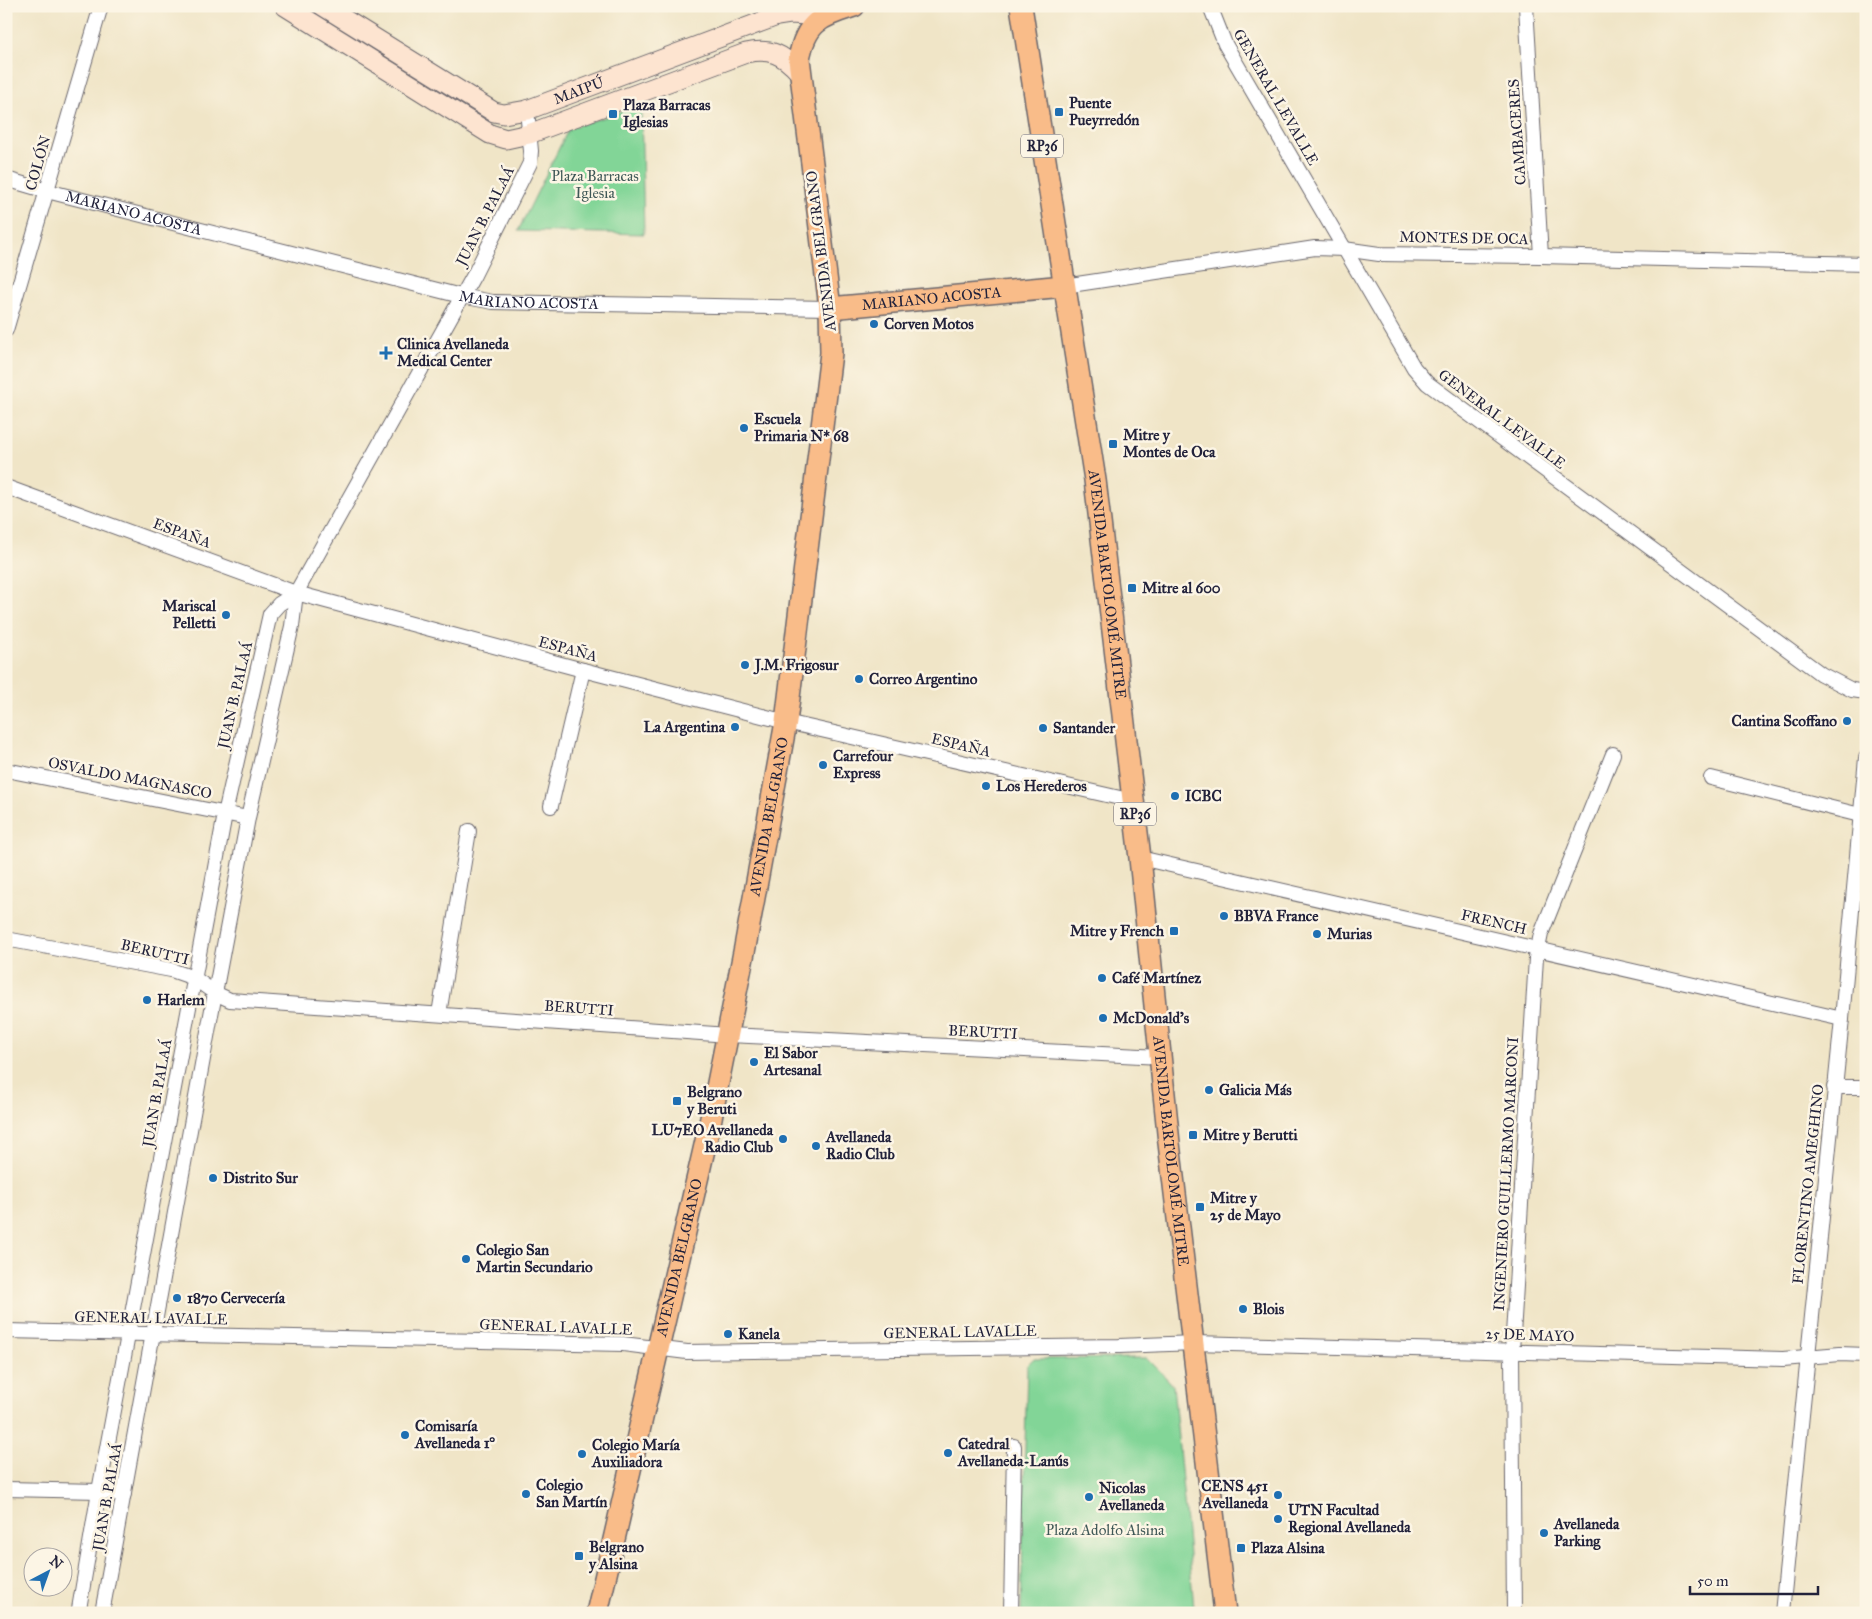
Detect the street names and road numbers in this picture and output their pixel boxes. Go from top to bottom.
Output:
street label: GENERAL LEVALLE [1230,26,1322,169]
street label: MAIPÚ [551,72,607,108]
street label: CAMBACERES [1504,78,1530,186]
street label: COLÓN [21,133,55,193]
road number: RP36 [1021,134,1063,158]
street label: JUAN B. PALAÁ [450,163,519,271]
street label: AVENIDA BELGRANO [802,170,840,333]
street label: MARIANO ACOSTA [63,187,204,239]
street label: MONTES DE OCA [1399,228,1529,248]
street label: MARIANO ACOSTA [861,283,1002,314]
street label: MARIANO ACOSTA [457,287,599,313]
street label: GENERAL LEVALLE [1435,365,1569,473]
street label: AVENIDA BARTOLOMÉ MITRE [1084,467,1130,701]
street label: ESPAÑA [151,514,213,552]
street label: ESPAÑA [536,632,600,666]
street label: JUAN B. PALAÁ [212,639,257,753]
street label: ESPAÑA [930,729,992,761]
street label: AVENIDA BELGRANO [745,735,792,899]
street label: OSVALDO MAGNASCO [47,753,213,803]
road number: RP36 [1114,802,1156,826]
street label: FRENCH [1459,906,1529,938]
street label: BERUTTI [119,935,191,969]
street label: BERUTTI [544,997,614,1019]
street label: BERUTTI [948,1021,1018,1043]
street label: AVENIDA BARTOLOMÉ MITRE [1149,1034,1193,1267]
street label: INGENIERO GUILLERMO MARCONI [1490,1036,1522,1312]
street label: JUAN B. PALAÁ [137,1037,176,1151]
street label: FLORENTINO AMEGHINO [1789,1083,1827,1285]
street label: AVENIDA BELGRANO [652,1177,706,1339]
street label: GENERAL LAVALLE [74,1308,228,1328]
street label: GENERAL LAVALLE [479,1315,633,1339]
street label: GENERAL LAVALLE [883,1322,1037,1342]
street label: 25 DE MAYO [1485,1324,1575,1346]
street label: JUAN B. PALAÁ [87,1441,126,1555]

